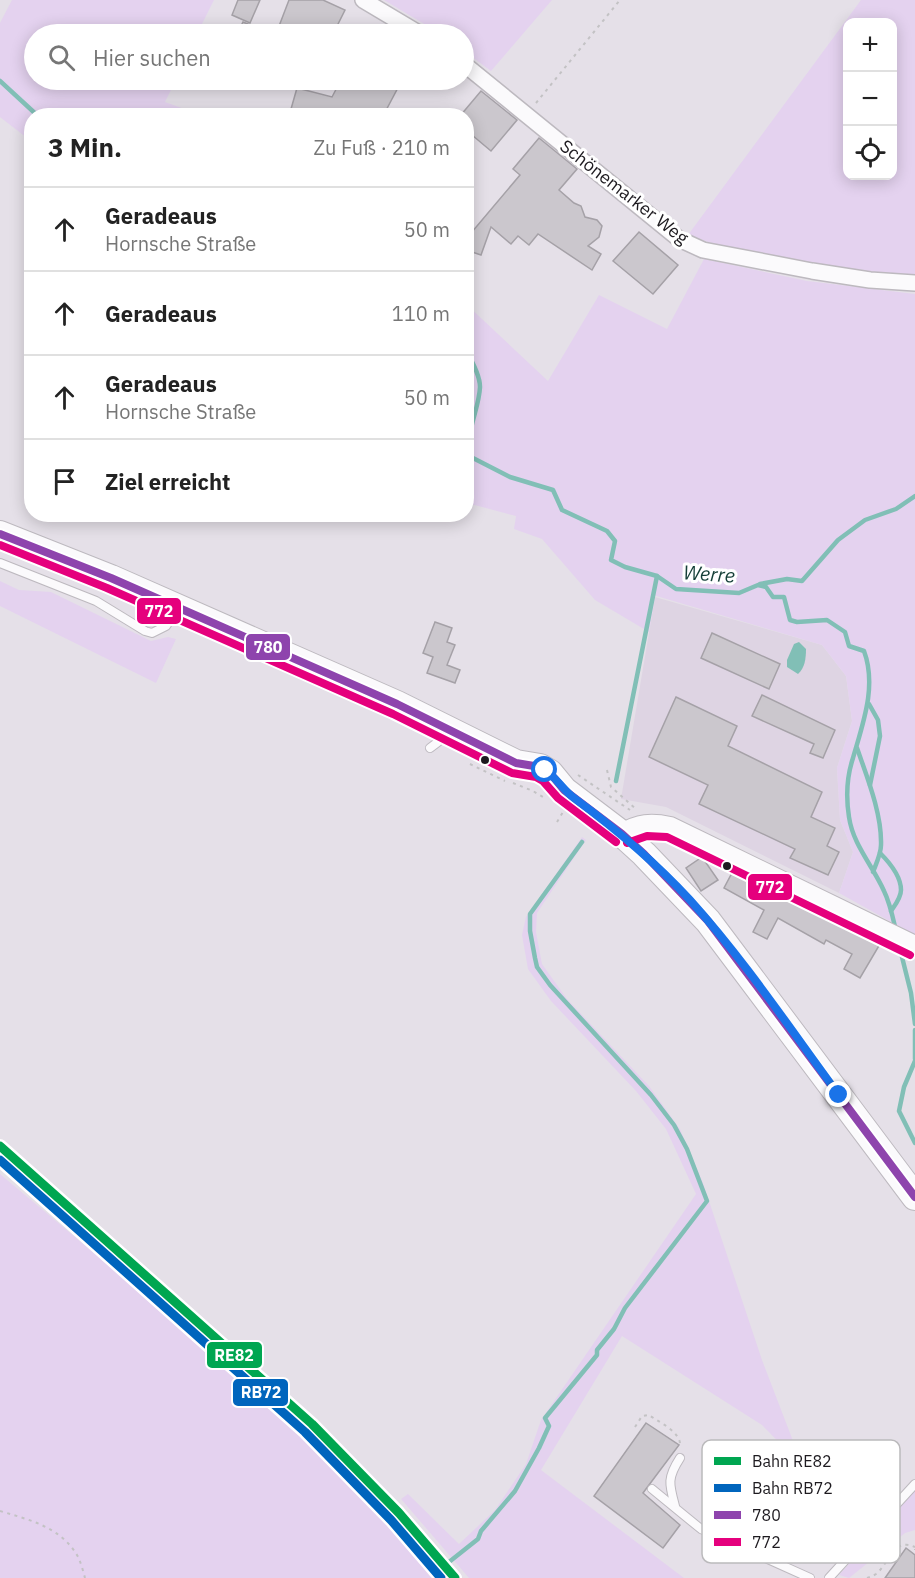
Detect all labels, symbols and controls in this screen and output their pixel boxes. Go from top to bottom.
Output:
map controls [843,18,897,180]
button: + [843,18,897,72]
search box [24,24,474,90]
icon: search [45,41,78,74]
text: Hier suchen [93,43,211,72]
button: − [843,72,897,126]
button: locate [843,126,897,180]
text: 3 Min. [48,130,122,164]
text: Zu Fuß · 210 m [313,134,450,161]
street label: Schönemarker Weg [555,134,694,249]
text: Geradeaus [105,201,217,230]
icon: ahead [48,213,81,246]
text: 50 m [404,216,450,243]
text: Hornsche Straße [105,230,256,257]
icon: ahead [48,297,81,330]
text: Geradeaus [105,299,217,328]
text: 110 m [392,300,450,327]
text: Geradeaus [105,369,217,398]
icon: ahead [48,381,81,414]
text: 50 m [404,384,450,411]
text: Hornsche Straße [105,398,256,425]
icon: arrive [48,465,81,498]
text: Ziel erreicht [105,467,230,496]
water label: Werre [682,558,736,589]
line badge: 772 [136,597,182,625]
text: 772 [145,601,173,621]
line badge: 780 [245,633,291,661]
text: 780 [254,637,283,657]
unlabelled marker [479,754,491,766]
route start [531,756,557,782]
unlabelled marker [721,860,733,872]
line badge: 772 [747,873,793,901]
text: 772 [756,877,784,897]
route end [825,1081,851,1107]
line badge: RE82 [206,1341,263,1369]
text: RE82 [214,1345,254,1365]
line badge: RB72 [232,1378,289,1407]
text: RB72 [241,1382,281,1402]
legend [702,1440,900,1563]
text: Bahn RE82 [752,1451,832,1471]
text: Bahn RB72 [752,1478,833,1498]
text: 780 [752,1505,781,1525]
text: 772 [752,1532,781,1552]

